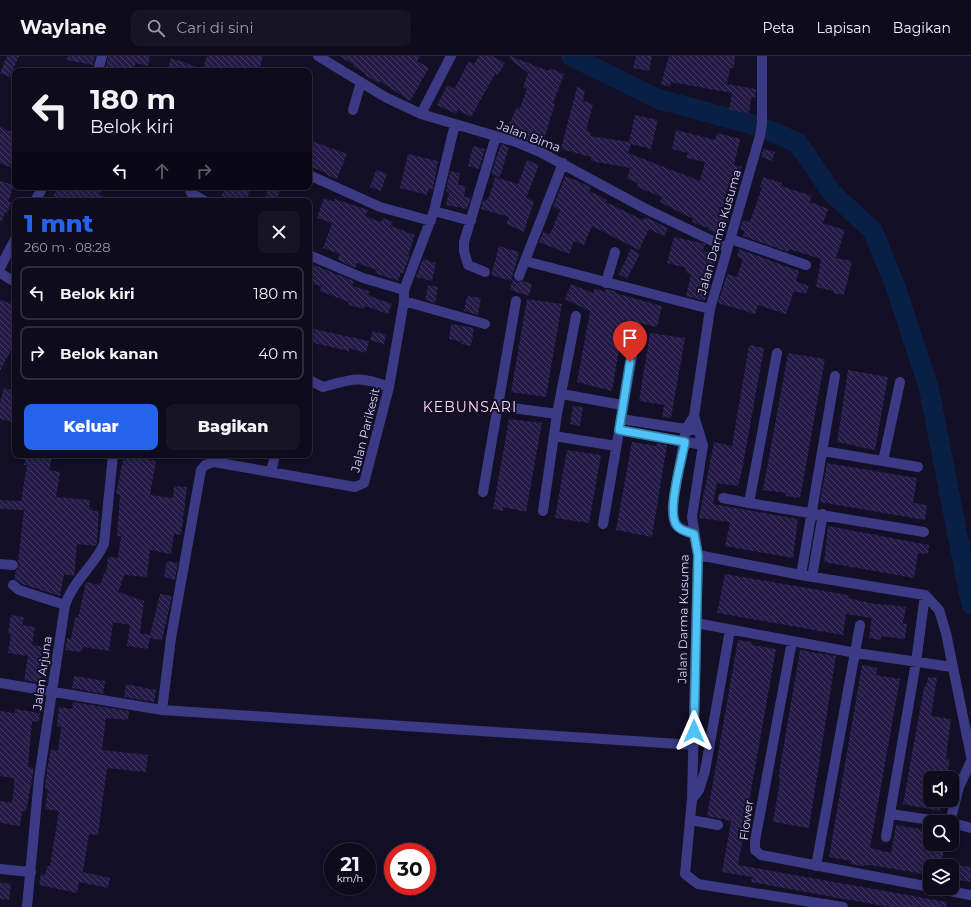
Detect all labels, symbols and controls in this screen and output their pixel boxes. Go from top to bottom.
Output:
search box [131,10,411,46]
text: Waylane [20,16,107,39]
icon: search [145,17,167,39]
text: Cari di sini [177,18,254,37]
text: Peta [763,19,795,37]
text: Lapisan [817,19,871,37]
text: Bagikan [893,19,951,37]
text: 180 m [90,82,176,116]
icon: left [24,84,76,136]
text: Belok kiri [90,116,174,138]
street label: Jalan Bima [494,117,563,155]
icon: left [109,160,131,182]
icon: ahead [151,160,173,182]
icon: right [193,160,215,182]
street label: Jalan Darma Kusuma [694,168,744,297]
text: 1 mnt [24,209,93,238]
button: close [258,211,300,253]
text: 260 m · 08:28 [24,239,111,255]
icon: left [26,282,48,304]
text: Belok kiri [60,284,135,303]
text: 180 m [253,284,298,303]
pin [613,321,647,362]
icon: arrive [619,327,641,349]
icon: right [26,342,48,364]
text: Belok kanan [60,344,158,363]
text: 40 m [258,344,298,363]
street label: Jalan Parikesit [347,386,383,475]
district label: KEBUNSARI [423,398,517,416]
button: Keluar [24,404,158,450]
button: Bagikan [166,404,300,450]
street label: Jalan Darma Kusuma [674,554,692,685]
street label: Jalan Arjuna [29,635,55,712]
position arrow [673,710,715,752]
map controls [923,771,959,895]
button: sound [923,771,959,807]
street label: Flower [736,799,756,841]
button: search [923,815,959,851]
speed limit sign: 30 [384,843,436,895]
text: 21 [340,852,360,876]
button: layers [923,859,959,895]
text: km/h [337,872,363,885]

